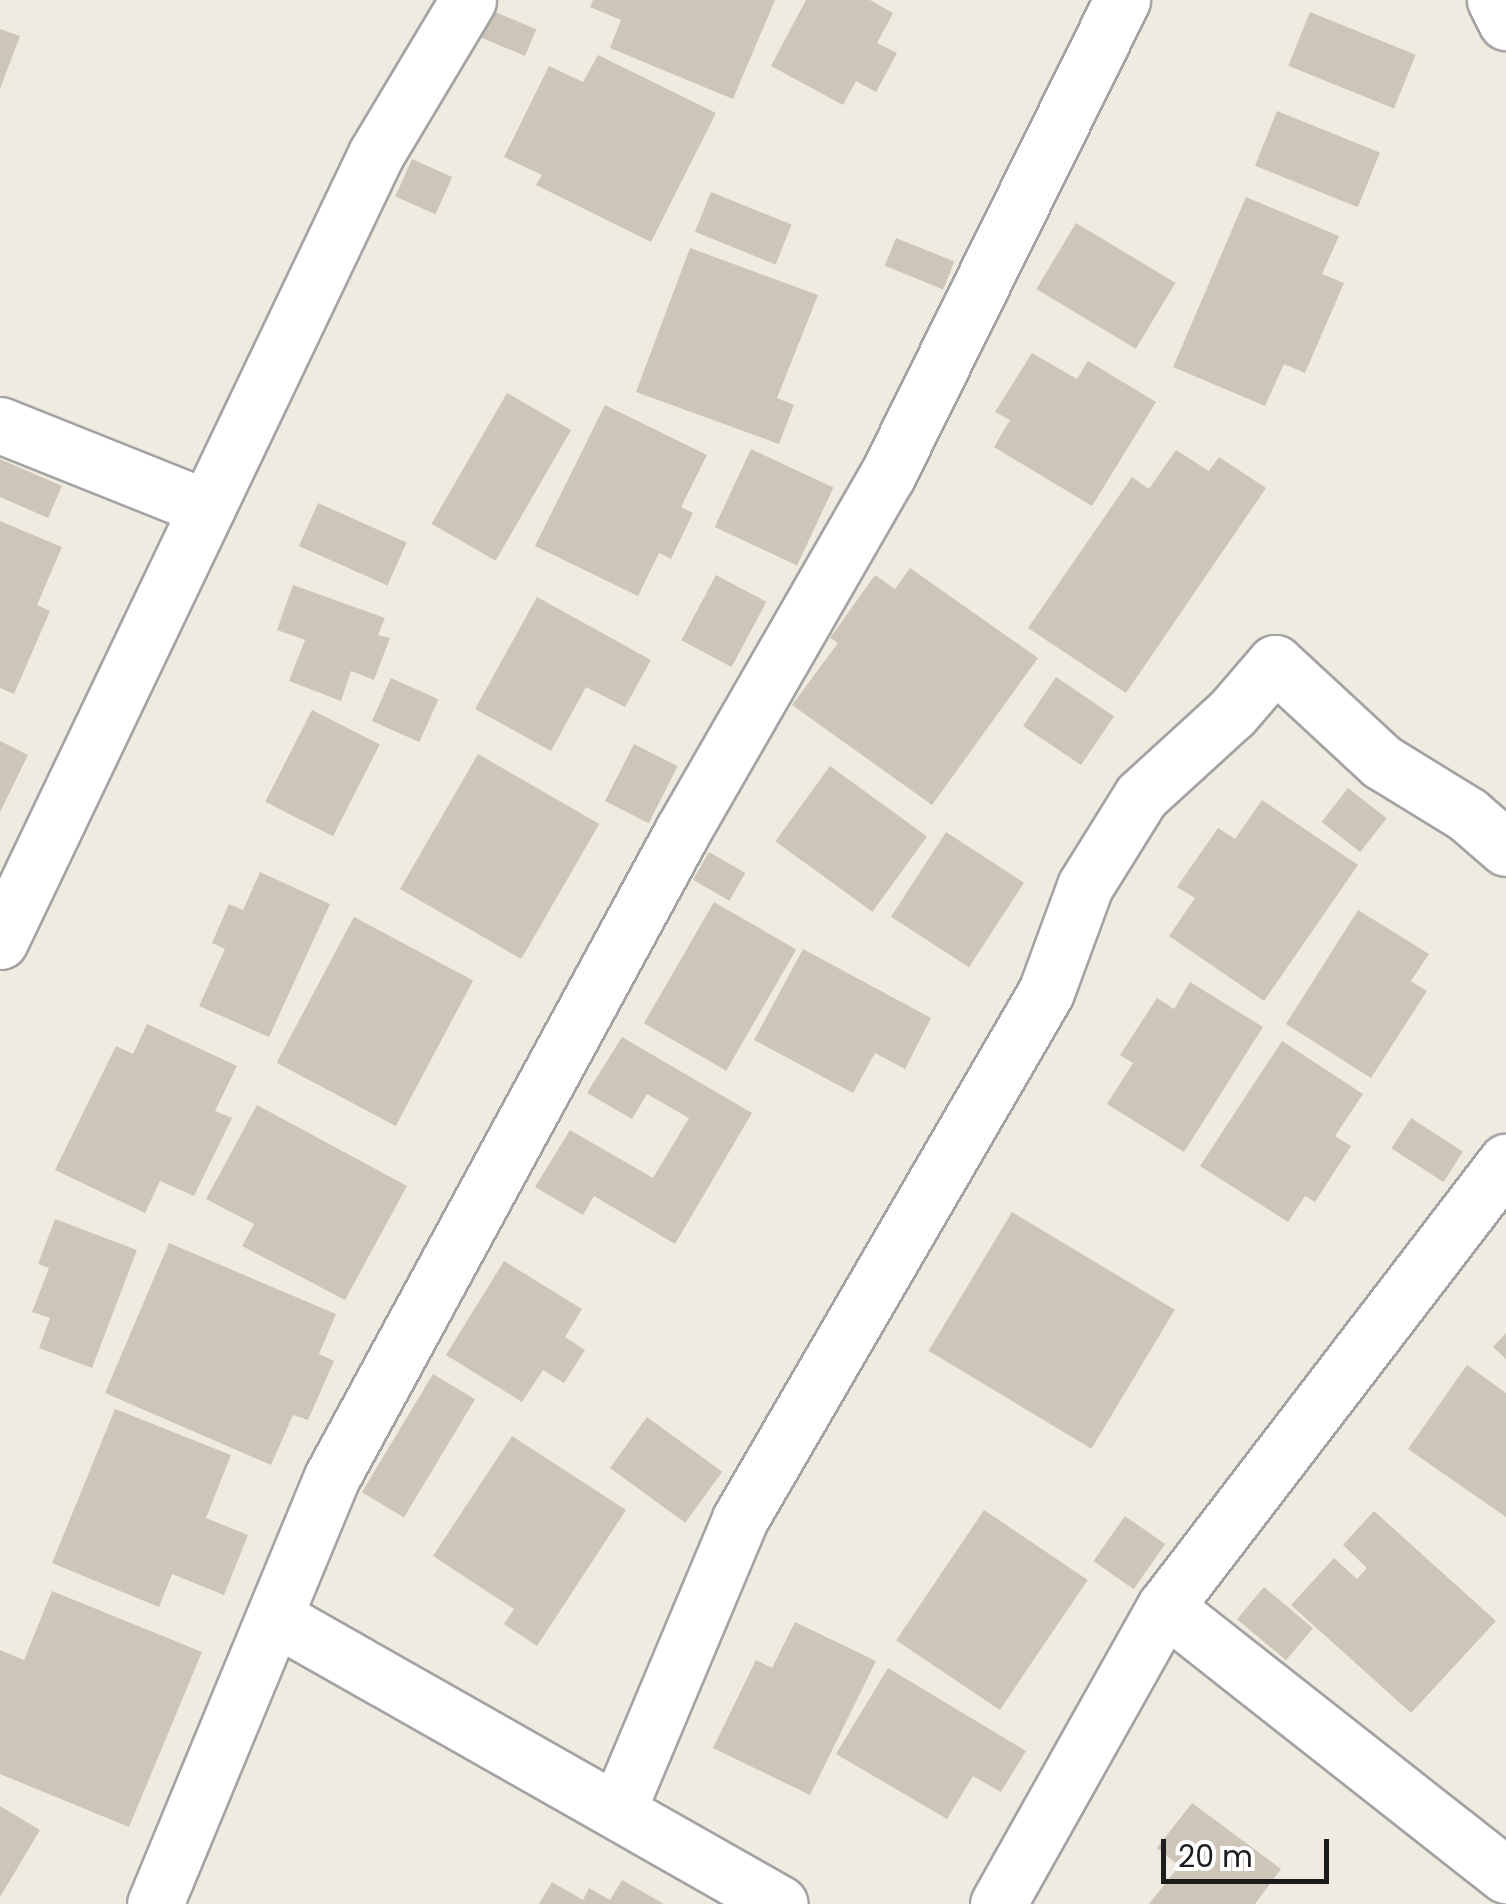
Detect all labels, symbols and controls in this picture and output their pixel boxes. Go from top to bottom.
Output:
scale bar [1166,1819,1334,1881]
text: 20 m [1178,1835,1253,1878]

